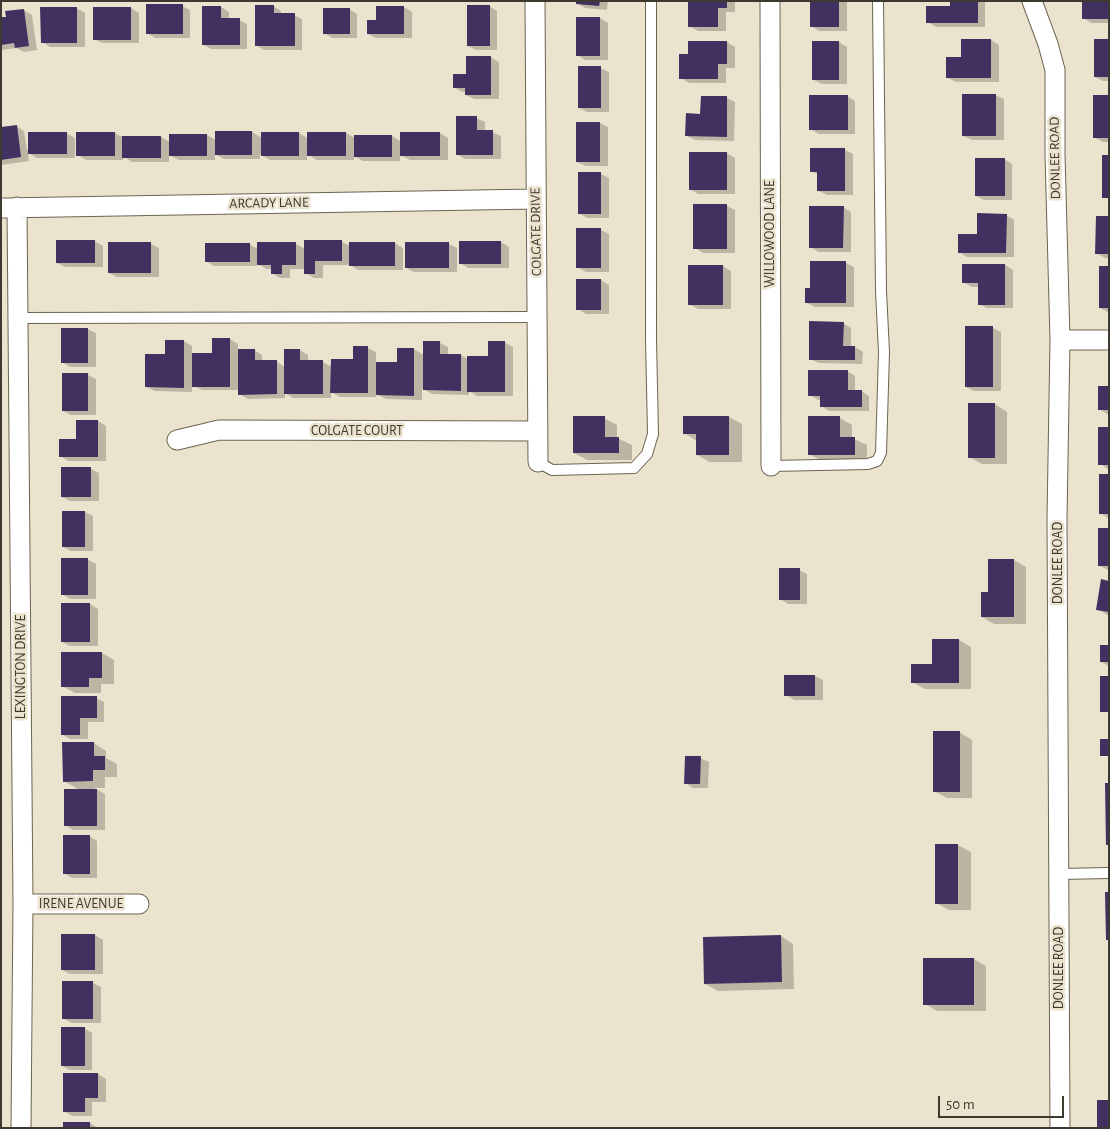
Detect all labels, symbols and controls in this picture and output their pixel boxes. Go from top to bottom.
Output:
street label: DONLEE ROAD [1046,117,1064,199]
street label: WILLOWOOD LANE [762,180,778,288]
street label: COLGATE DRIVE [527,188,545,276]
street label: ARCADY LANE [229,194,309,212]
street label: COLGATE COURT [311,423,403,439]
street label: DONLEE ROAD [1050,522,1066,604]
street label: LEXINGTON DRIVE [13,615,29,719]
street label: IRENE AVENUE [39,896,123,912]
street label: DONLEE ROAD [1051,927,1067,1009]
scale bar [940,1086,1066,1118]
text: 50 m [946,1097,975,1112]

